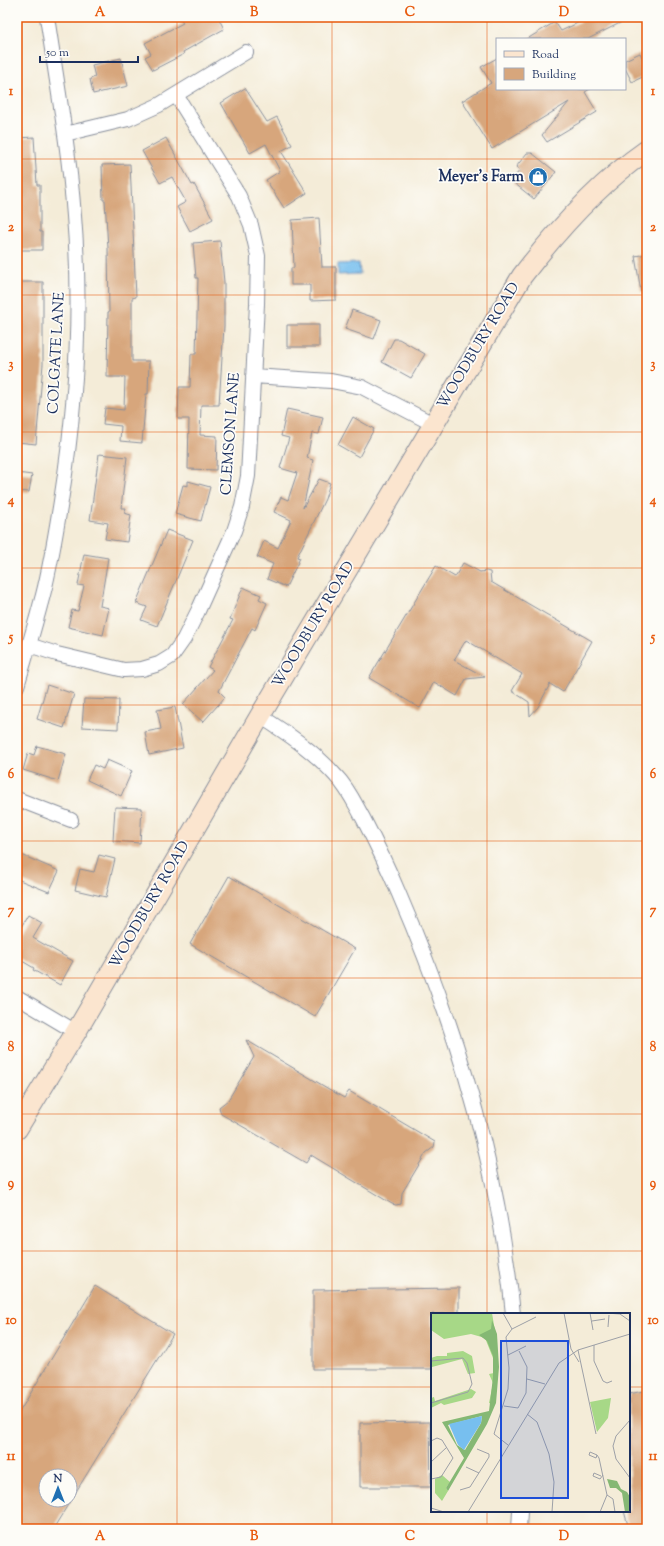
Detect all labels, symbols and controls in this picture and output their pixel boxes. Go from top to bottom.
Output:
text: A [95,4,106,22]
text: B [250,4,259,22]
text: C [405,4,415,22]
text: D [559,4,569,22]
scale bar [40,38,138,64]
legend [496,38,626,90]
text: 50 m [45,44,69,62]
text: Road [532,46,559,64]
text: Building [532,66,576,84]
text: 1 [9,83,14,101]
text: 1 [651,83,656,101]
shop icon: Meyer's Farm [527,166,549,188]
place label: Meyer's Farm [438,167,525,188]
text: 2 [8,219,15,237]
text: 2 [650,219,657,237]
street label: WOODBURY ROAD [433,279,525,413]
street label: COLGATE LANE [43,291,71,415]
text: 3 [8,356,14,374]
text: 3 [650,356,656,374]
street label: CLEMSON LANE [216,372,246,496]
text: 4 [7,492,15,510]
text: 4 [649,492,657,510]
street label: WOODBURY ROAD [268,558,360,692]
text: 5 [8,629,14,647]
text: 5 [650,629,656,647]
text: 6 [8,766,15,784]
text: 6 [650,766,657,784]
street label: WOODBURY ROAD [105,837,195,973]
text: 7 [8,902,15,920]
text: 7 [650,902,657,920]
text: 8 [8,1039,15,1057]
text: 8 [650,1039,657,1057]
text: 9 [8,1175,15,1193]
text: 9 [650,1175,657,1193]
text: 10 [5,1312,17,1330]
text: 10 [647,1312,659,1330]
inset map [431,1313,630,1512]
text: 11 [7,1448,16,1466]
text: 11 [649,1448,658,1466]
north arrow [38,1468,78,1508]
text: N [53,1471,63,1487]
text: A [95,1528,106,1546]
text: B [250,1528,259,1546]
text: C [405,1528,415,1546]
text: D [559,1528,569,1546]

